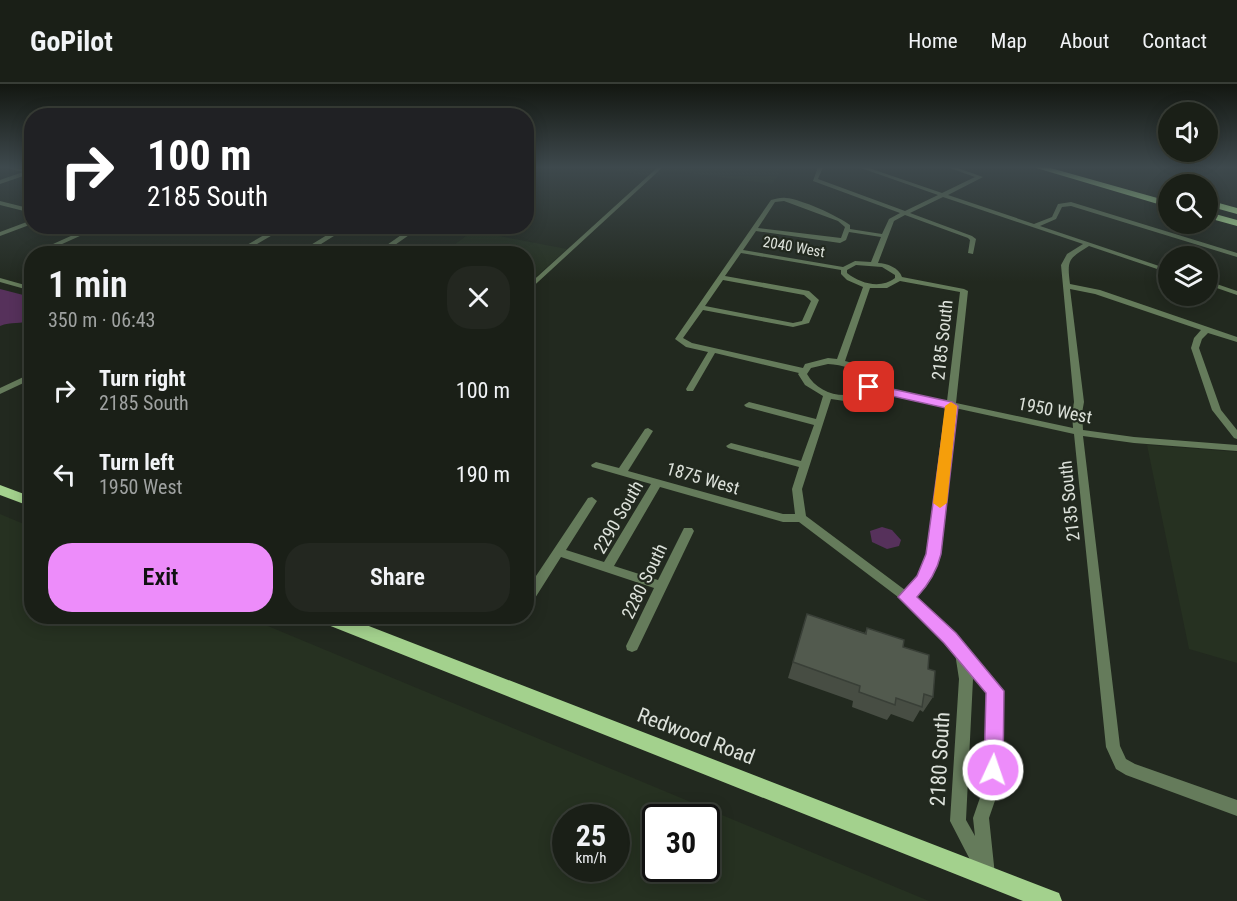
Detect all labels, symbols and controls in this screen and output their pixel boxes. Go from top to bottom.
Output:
text: GoPilot [30,25,113,58]
text: Home [908,29,958,53]
text: Map [991,29,1027,53]
text: About [1060,29,1109,53]
text: Contact [1142,29,1207,53]
map controls [1158,102,1218,306]
button: sound [1158,102,1218,162]
text: 100 m [147,131,252,180]
icon: right [48,132,126,210]
button: search [1158,174,1218,234]
text: 2185 South [147,181,268,213]
street label: 2040 West [762,233,826,261]
button: layers [1158,246,1218,306]
text: 1 min [48,264,128,306]
button: close [447,266,510,329]
street label: 2185 South [927,299,957,381]
text: 350 m · 06:43 [48,308,155,332]
pin [843,361,894,412]
text: Turn right [99,366,186,391]
icon: arrive [852,370,885,403]
icon: right [48,374,81,407]
text: 100 m [456,378,510,403]
text: 2185 South [99,391,189,415]
street label: 1950 West [1016,393,1094,427]
text: Turn left [99,450,174,475]
icon: left [48,458,81,491]
street label: 1875 West [664,458,742,498]
street label: 2135 South [1054,460,1084,542]
text: 190 m [456,462,510,487]
text: 1950 West [99,475,182,499]
street label: 2290 South [589,477,647,557]
street label: 2280 South [617,540,671,622]
button: Exit [48,543,273,612]
button: Share [285,543,510,612]
street label: Redwood Road [634,703,758,769]
street label: 2180 South [926,711,954,807]
position arrow [961,738,1025,802]
speed limit sign: 30 [642,804,720,882]
text: 25 [576,818,606,853]
text: km/h [576,849,606,867]

